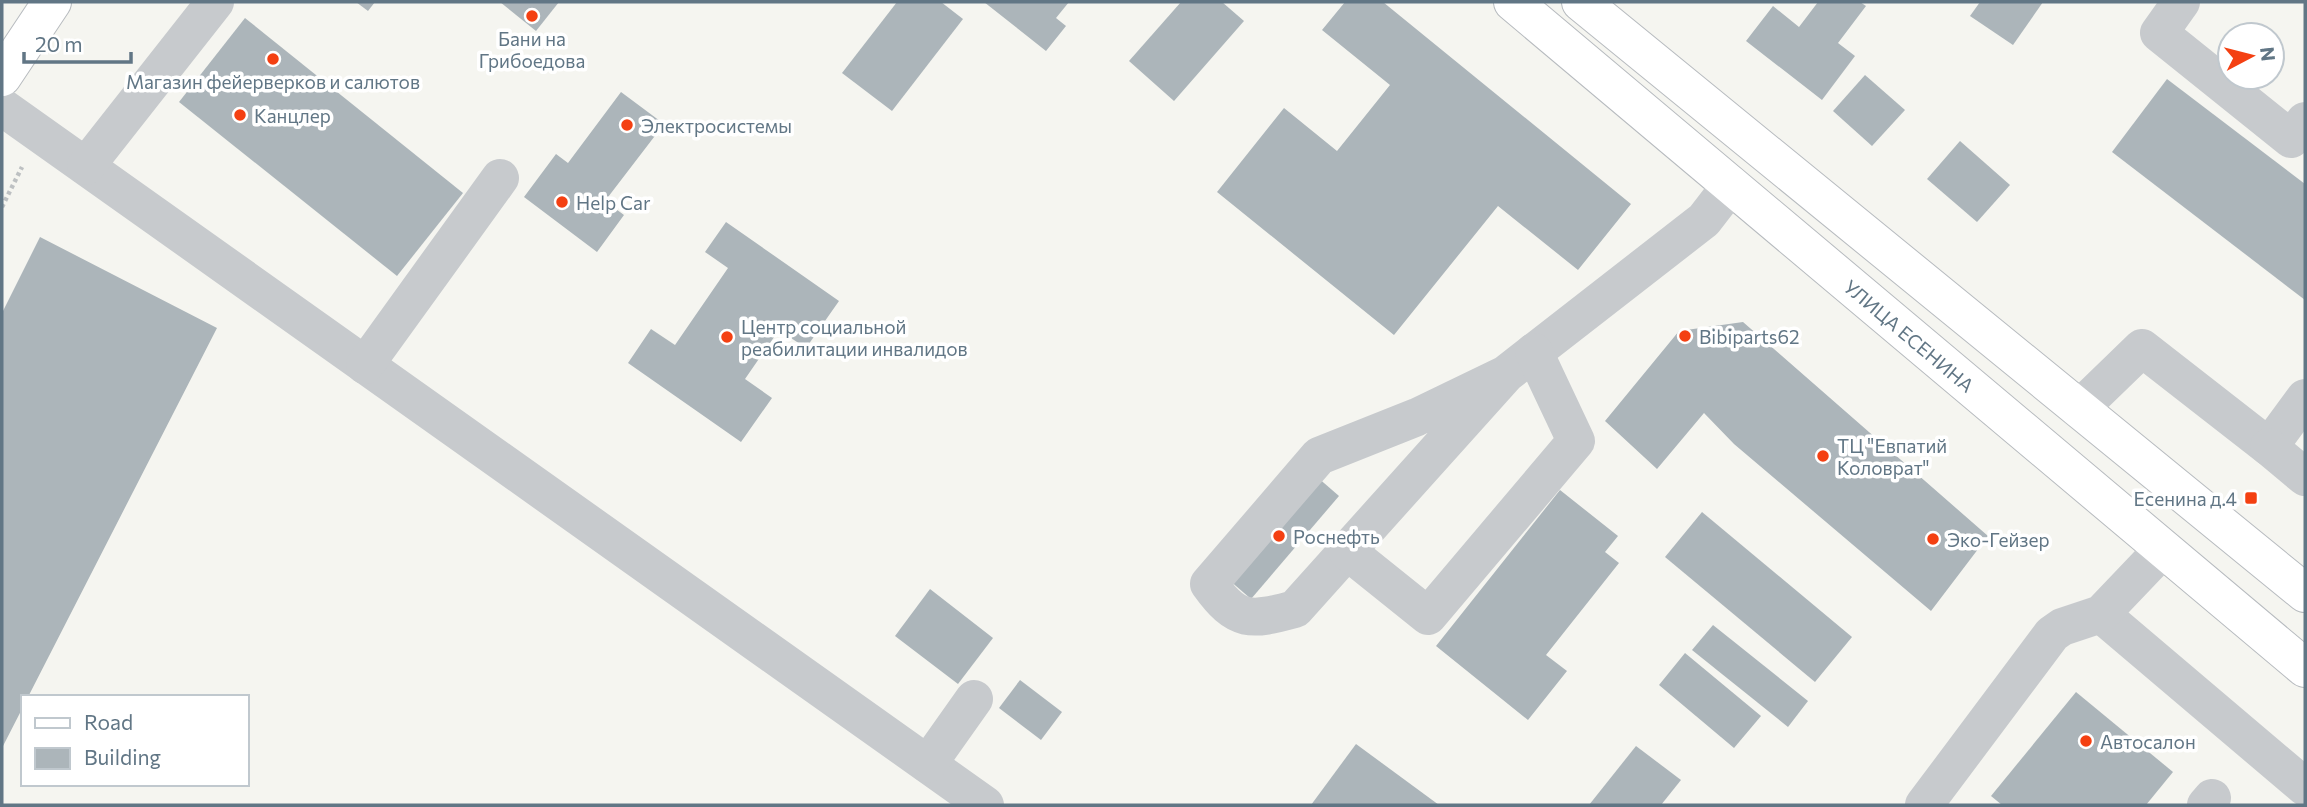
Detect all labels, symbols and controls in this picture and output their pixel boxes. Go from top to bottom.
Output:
marker: Бани на Грибоедова [524,8,540,24]
scale bar [24,21,131,65]
north arrow [2216,21,2286,91]
place label: Бани на Грибоедова [479,27,585,72]
text: 20 m [35,31,83,56]
text: N [2256,45,2281,62]
marker: Магазин фейерверков и салютов [265,51,281,67]
place label: Магазин фейерверков и салютов [126,70,420,93]
place label: Канцлер [254,104,331,127]
marker: Канцлер [232,107,248,123]
place label: Электросистемы [641,114,792,137]
marker: Электросистемы [619,117,635,133]
place label: Help Car [576,191,651,214]
marker: Help Car [554,194,570,210]
street label: УЛИЦА ЕСЕНИНА [1840,274,1979,396]
place label: Центр социальной реабилитации инвалидов [741,315,968,360]
place label: Bibiparts62 [1699,325,1800,348]
marker: Bibiparts62 [1677,328,1693,344]
marker: Центр социальной реабилитации инвалидов [719,329,735,345]
place label: ТЦ "Евпатий Коловрат" [1837,434,1947,479]
marker: ТЦ "Евпатий Коловрат" [1815,448,1831,464]
place label: Есенина д.4 [2134,487,2237,510]
marker: Есенина д.4 [2243,490,2259,506]
place label: Роснефть [1293,525,1380,548]
marker: Роснефть [1271,528,1287,544]
place label: Эко-Гейзер [1947,528,2050,551]
marker: Эко-Гейзер [1925,531,1941,547]
legend [21,695,248,786]
text: Road [84,709,133,734]
place label: Автосалон [2100,730,2196,753]
marker: Автосалон [2078,733,2094,749]
text: Building [84,744,161,769]

